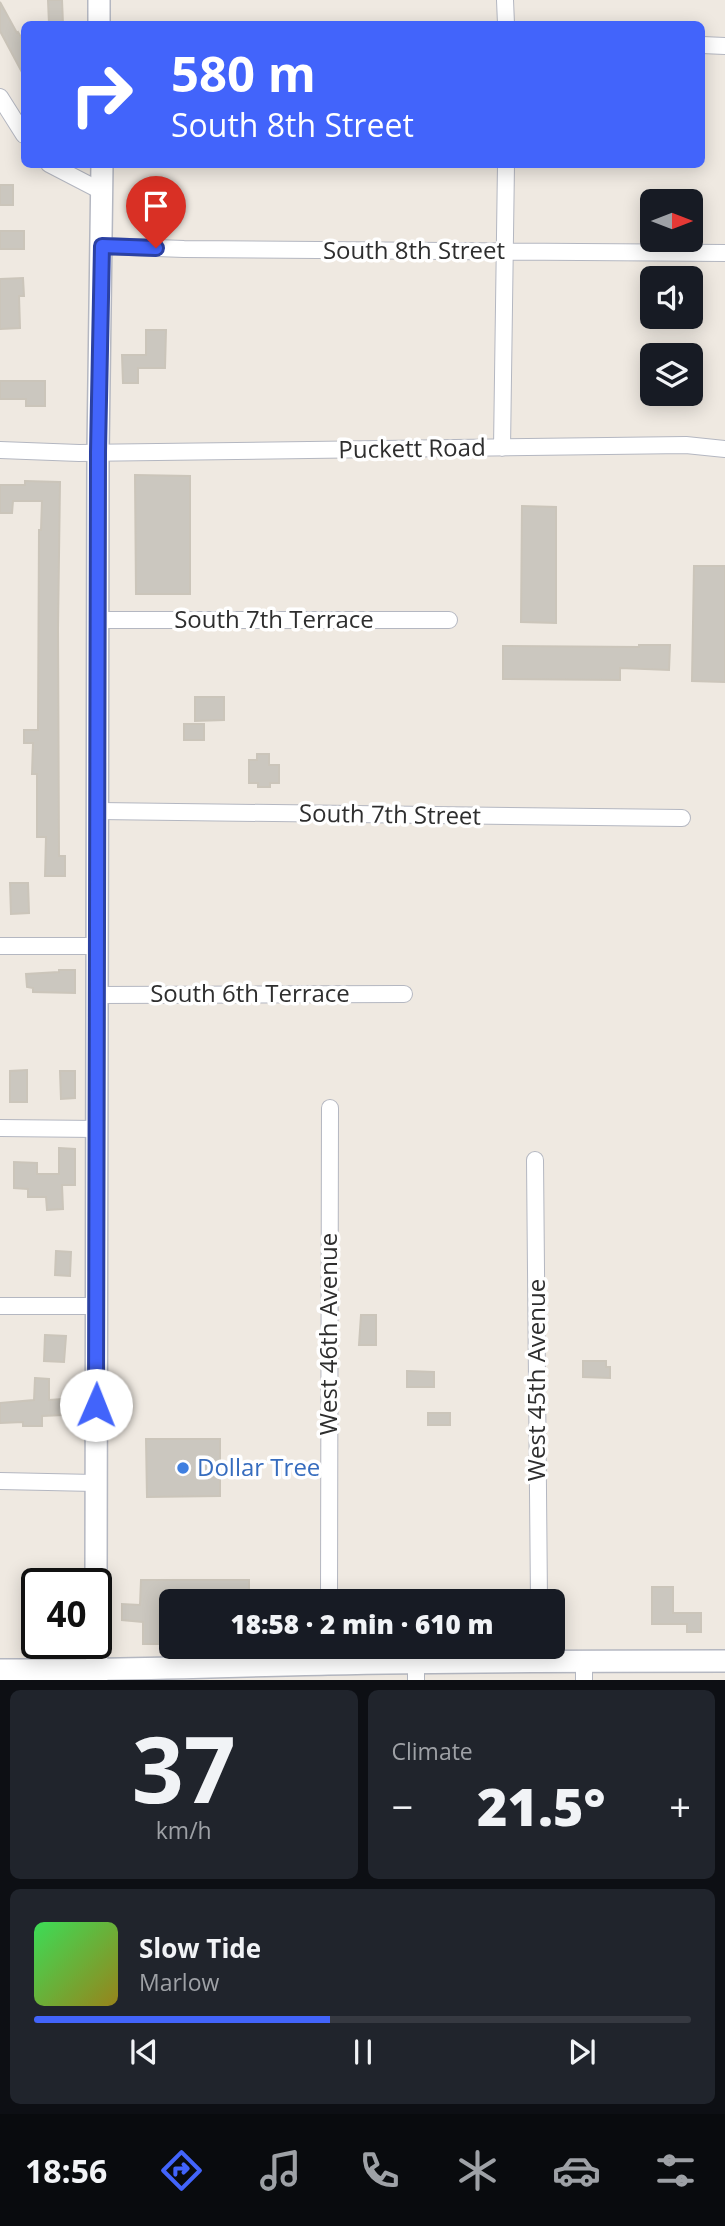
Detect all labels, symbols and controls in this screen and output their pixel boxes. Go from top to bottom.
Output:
text: 580 m [171,40,316,106]
icon: right [56,49,147,140]
text: South 8th Street [171,103,414,146]
pin [126,176,186,248]
icon: arrive [137,187,175,225]
north arrow [640,189,704,252]
map controls [640,189,703,406]
street label: South 8th Street [323,233,505,266]
button: sound [640,266,703,329]
button: layers [640,343,703,406]
street label: Puckett Road [338,430,486,465]
street label: South 7th Terrace [174,602,374,635]
street label: South 7th Street [299,795,481,832]
street label: South 6th Terrace [150,976,350,1009]
street label: West 46th Avenue [311,1233,344,1435]
street label: West 45th Avenue [519,1279,552,1481]
position arrow [59,1368,133,1442]
place label: Dollar Tree [197,1450,320,1483]
marker: Dollar Tree [175,1460,191,1476]
speed limit sign: 40 [21,1568,112,1659]
text: 18:58 · 2 min · 610 m [231,1606,493,1642]
text: 37 [132,1706,236,1830]
text: Climate [392,1735,473,1767]
text: 21.5° [477,1770,605,1841]
text: − [392,1780,413,1832]
text: + [669,1780,691,1832]
text: km/h [156,1814,212,1846]
text: Slow Tide [139,1930,261,1966]
text: Marlow [139,1966,219,1998]
icon: previous [125,2033,163,2071]
icon: pause [344,2033,382,2071]
icon: next [563,2033,601,2071]
icon: directions [157,2146,206,2195]
icon: music [256,2146,305,2195]
icon: phone [355,2146,404,2195]
icon: climate [453,2146,502,2195]
icon: car [552,2146,601,2195]
icon: filters [651,2146,700,2195]
text: 18:56 [25,2149,107,2192]

